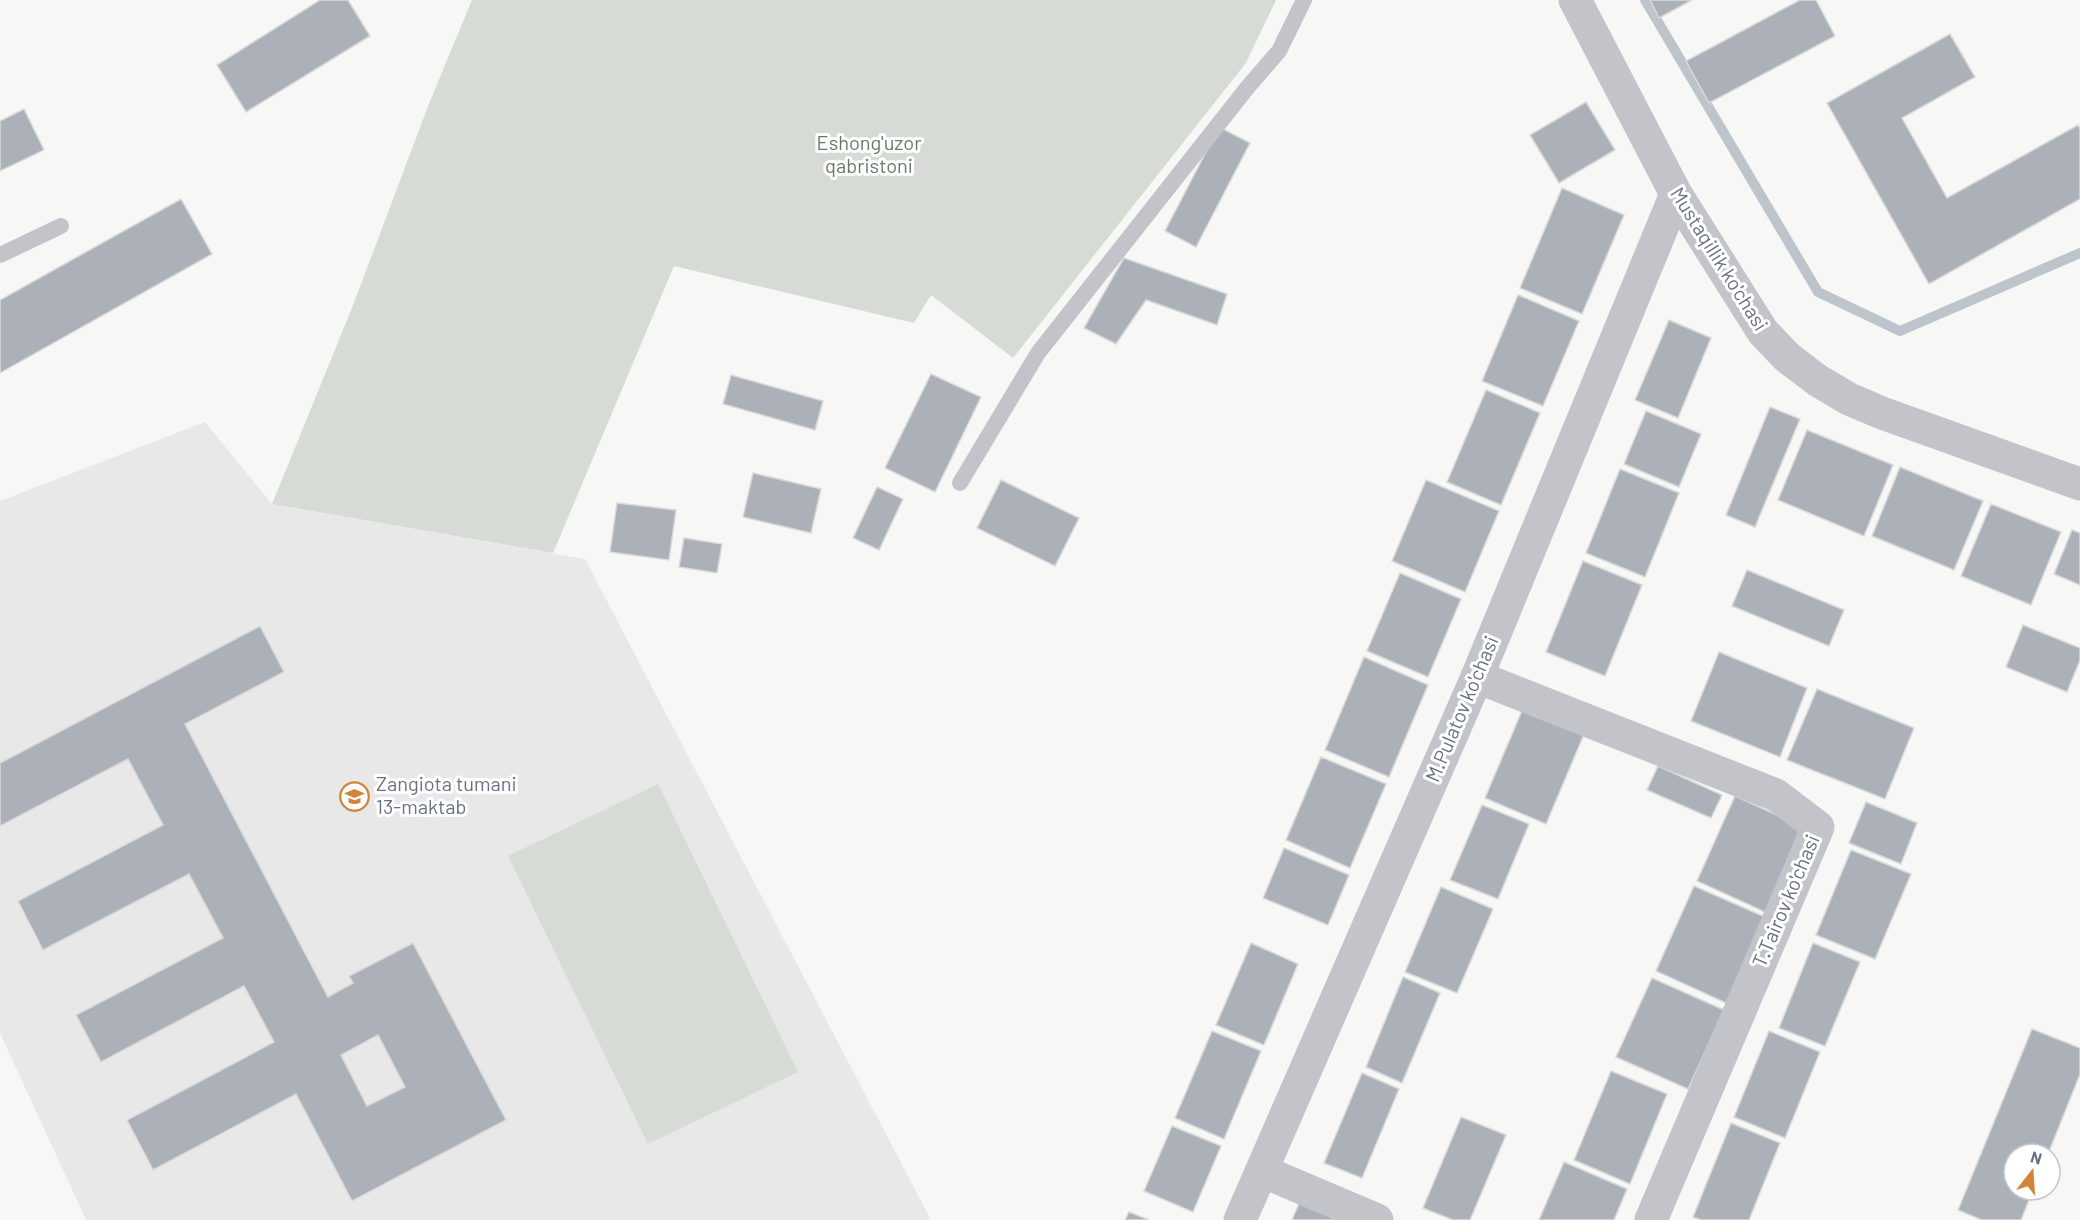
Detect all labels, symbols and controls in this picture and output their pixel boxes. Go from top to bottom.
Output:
park label: Eshong'uzor qabristoni [817,130,921,177]
street label: Mustaqillik ko'chasi [1666,182,1774,335]
street label: M.Pulatov ko'chasi [1420,632,1503,785]
place label: Zangiota tumani 13-maktab [376,771,517,818]
school or university icon: Zangiota tumani 13-maktab [339,780,371,812]
street label: T.Tairov ko'chasi [1746,831,1824,970]
north arrow [2002,1142,2062,1202]
text: N [2029,1147,2044,1168]

